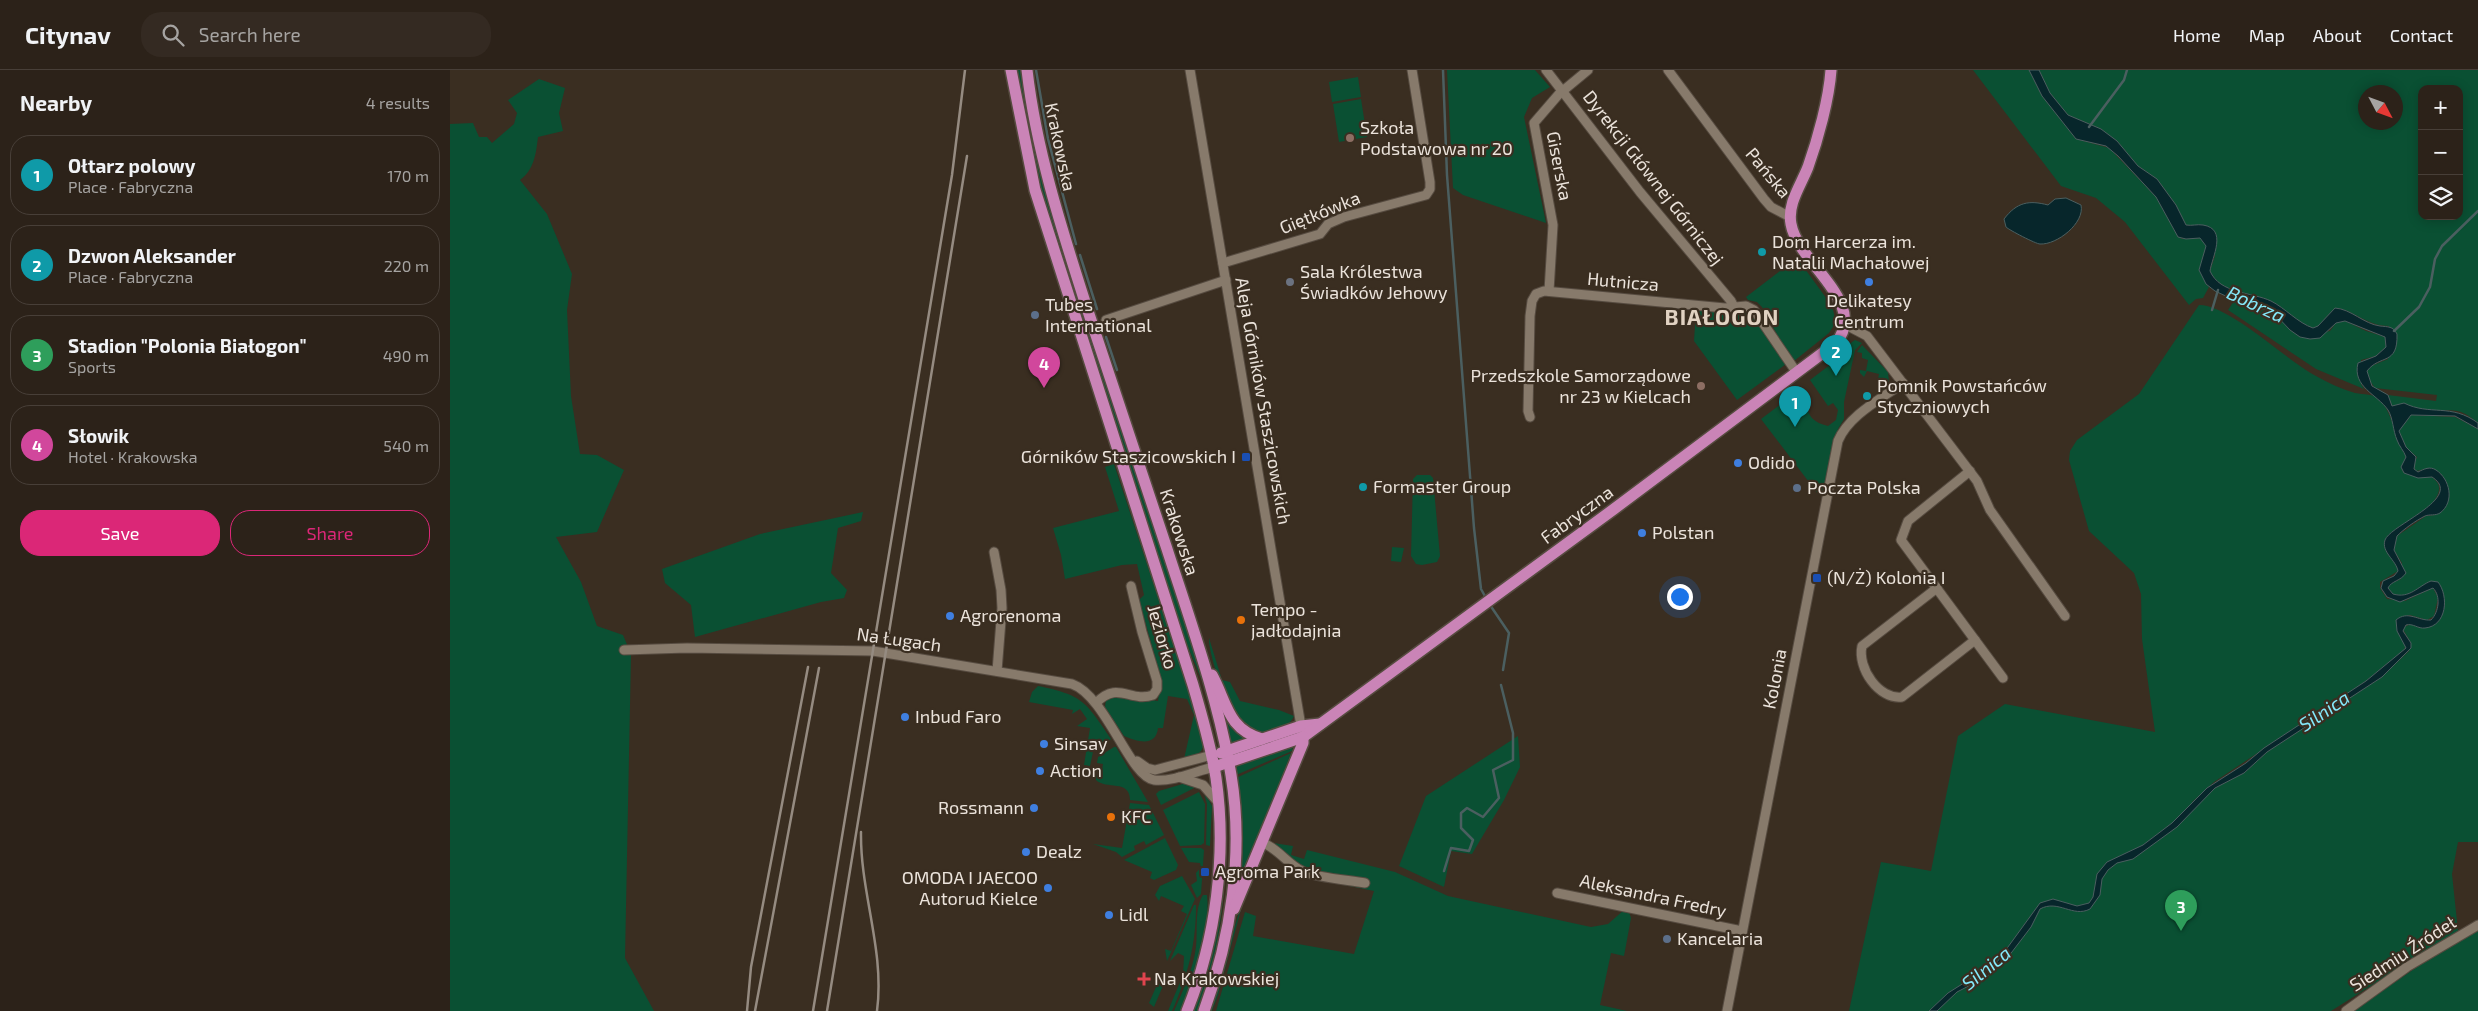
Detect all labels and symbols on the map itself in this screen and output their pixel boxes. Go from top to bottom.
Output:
north arrow [2358,85,2403,130]
street label: Dyrekcji Głównej Górniczej [1579,86,1729,269]
street label: Krakowska [1041,101,1081,193]
place label: Szkoła Podstawowa nr 20 [1360,116,1513,159]
street label: Giserska [1543,129,1577,202]
marker: Szkoła Podstawowa nr 20 [1344,132,1356,144]
street label: Pańska [1741,143,1796,202]
street label: Giętkówka [1276,186,1363,238]
place label: Dom Harcerza im. Natalii Machałowej [1772,230,1929,273]
marker: Dom Harcerza im. Natalii Machałowej [1756,246,1768,258]
place label: Sala Królestwa Świadków Jehowy [1300,260,1448,303]
street label: Hutnicza [1586,267,1660,295]
street label: Aleja Górników Staszicowskich [1231,275,1297,526]
marker: Sala Królestwa Świadków Jehowy [1284,276,1296,288]
marker: Delikatesy Centrum [1863,276,1875,288]
water label: Bobrza [2224,280,2289,327]
place label: Delikatesy Centrum [1826,289,1912,332]
place label: Tubes International [1045,293,1152,336]
district label: BIAŁOGON [1665,303,1779,329]
marker: Tubes International [1029,309,1041,321]
pin: 2 [1820,335,1852,376]
pin: 4 [1028,347,1060,388]
place label: Przedszkole Samorządowe nr 23 w Kielcach [1470,364,1691,407]
place label: Pomnik Powstańców Styczniowych [1877,374,2047,417]
marker: Przedszkole Samorządowe nr 23 w Kielcach [1695,380,1707,392]
pin: 1 [1779,386,1811,427]
marker: Pomnik Powstańców Styczniowych [1861,390,1873,402]
place label: Górników Staszicowskich I [1021,445,1236,467]
marker: Górników Staszicowskich I [1240,451,1252,463]
place label: Odido [1748,451,1795,473]
marker: Odido [1732,457,1744,469]
place label: Formaster Group [1373,475,1511,497]
place label: Poczta Polska [1807,476,1921,498]
street label: Fabryczna [1536,480,1617,548]
marker: Formaster Group [1357,481,1369,493]
marker: Poczta Polska [1791,482,1803,494]
street label: Krakowska [1156,486,1204,578]
place label: Polstan [1652,521,1714,543]
marker: Polstan [1636,527,1648,539]
place label: (N/Ż) Kolonia I [1827,566,1945,588]
marker: (N/Ż) Kolonia I [1811,572,1823,584]
your location [1667,584,1693,610]
place label: Tempo - jadłodajnia [1251,598,1341,641]
street label: Jeziorko [1143,602,1183,671]
place label: Agrorenoma [960,604,1061,626]
marker: Agrorenoma [944,610,956,622]
marker: Tempo - jadłodajnia [1235,614,1247,626]
street label: Na Ługach [855,622,943,656]
street label: Kolonia [1757,647,1791,711]
water label: Silnica [2294,685,2354,736]
place label: Inbud Faro [915,705,1001,727]
marker: Inbud Faro [899,711,911,723]
place label: Sinsay [1054,732,1108,754]
marker: Sinsay [1038,738,1050,750]
place label: Action [1050,759,1102,781]
marker: Action [1034,765,1046,777]
place label: Rossmann [938,796,1024,818]
marker: Rossmann [1028,802,1040,814]
place label: KFC [1121,805,1151,827]
marker: KFC [1105,811,1117,823]
place label: Dealz [1036,840,1082,862]
marker: Dealz [1020,846,1032,858]
place label: Agroma Park [1215,860,1320,882]
place label: OMODA I JAECOO Autorud Kielce [902,866,1038,909]
marker: Agroma Park [1199,866,1211,878]
street label: Aleksandra Fredry [1578,869,1729,921]
marker: OMODA I JAECOO Autorud Kielce [1042,882,1054,894]
pin: 3 [2165,890,2197,931]
place label: Lidl [1119,903,1149,925]
marker: Lidl [1103,909,1115,921]
street label: Siedmiu Źródeł [2345,911,2460,996]
place label: Kancelaria [1677,927,1763,949]
marker: Kancelaria [1661,933,1673,945]
water label: Silnica [1956,941,2015,994]
place label: Na Krakowskiej [1154,967,1279,989]
marker: Na Krakowskiej [1138,973,1150,985]

